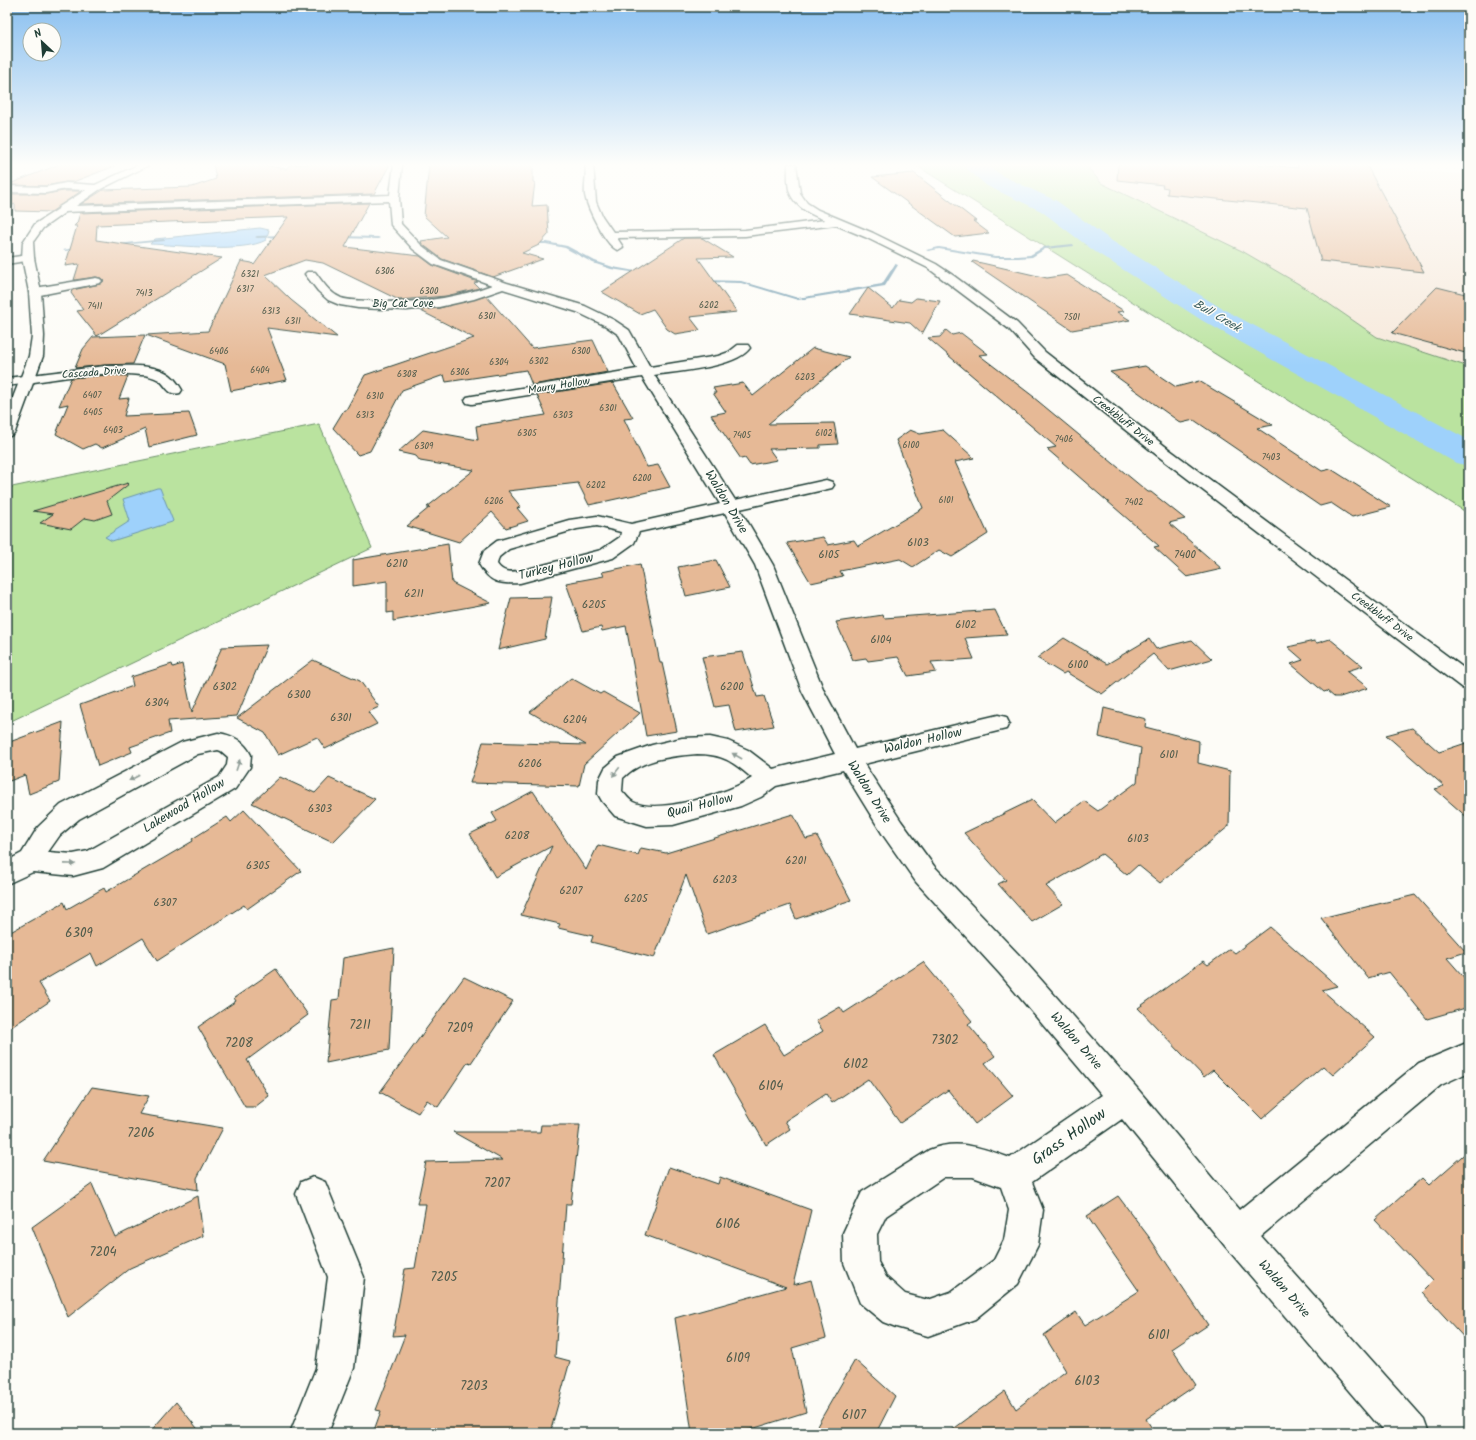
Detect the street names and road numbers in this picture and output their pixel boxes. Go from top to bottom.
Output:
street label: Big Cat Cove [373,295,433,313]
street label: Cascada Drive [61,362,127,384]
street label: Maury Hollow [527,372,592,400]
street label: Creekbluff Drive [1088,391,1158,451]
street label: Waldon Drive [699,466,753,538]
street label: Turkey Hollow [516,548,596,586]
street label: Creekbluff Drive [1347,587,1417,647]
street label: Waldon Hollow [882,722,964,760]
street label: Waldon Drive [841,756,897,828]
street label: Lakewood Hollow [139,773,229,839]
street label: Quail Hollow [665,788,736,824]
street label: Waldon Drive [1045,1007,1107,1075]
street label: Grass Hollow [1026,1102,1112,1172]
street label: Waldon Drive [1253,1255,1315,1323]

